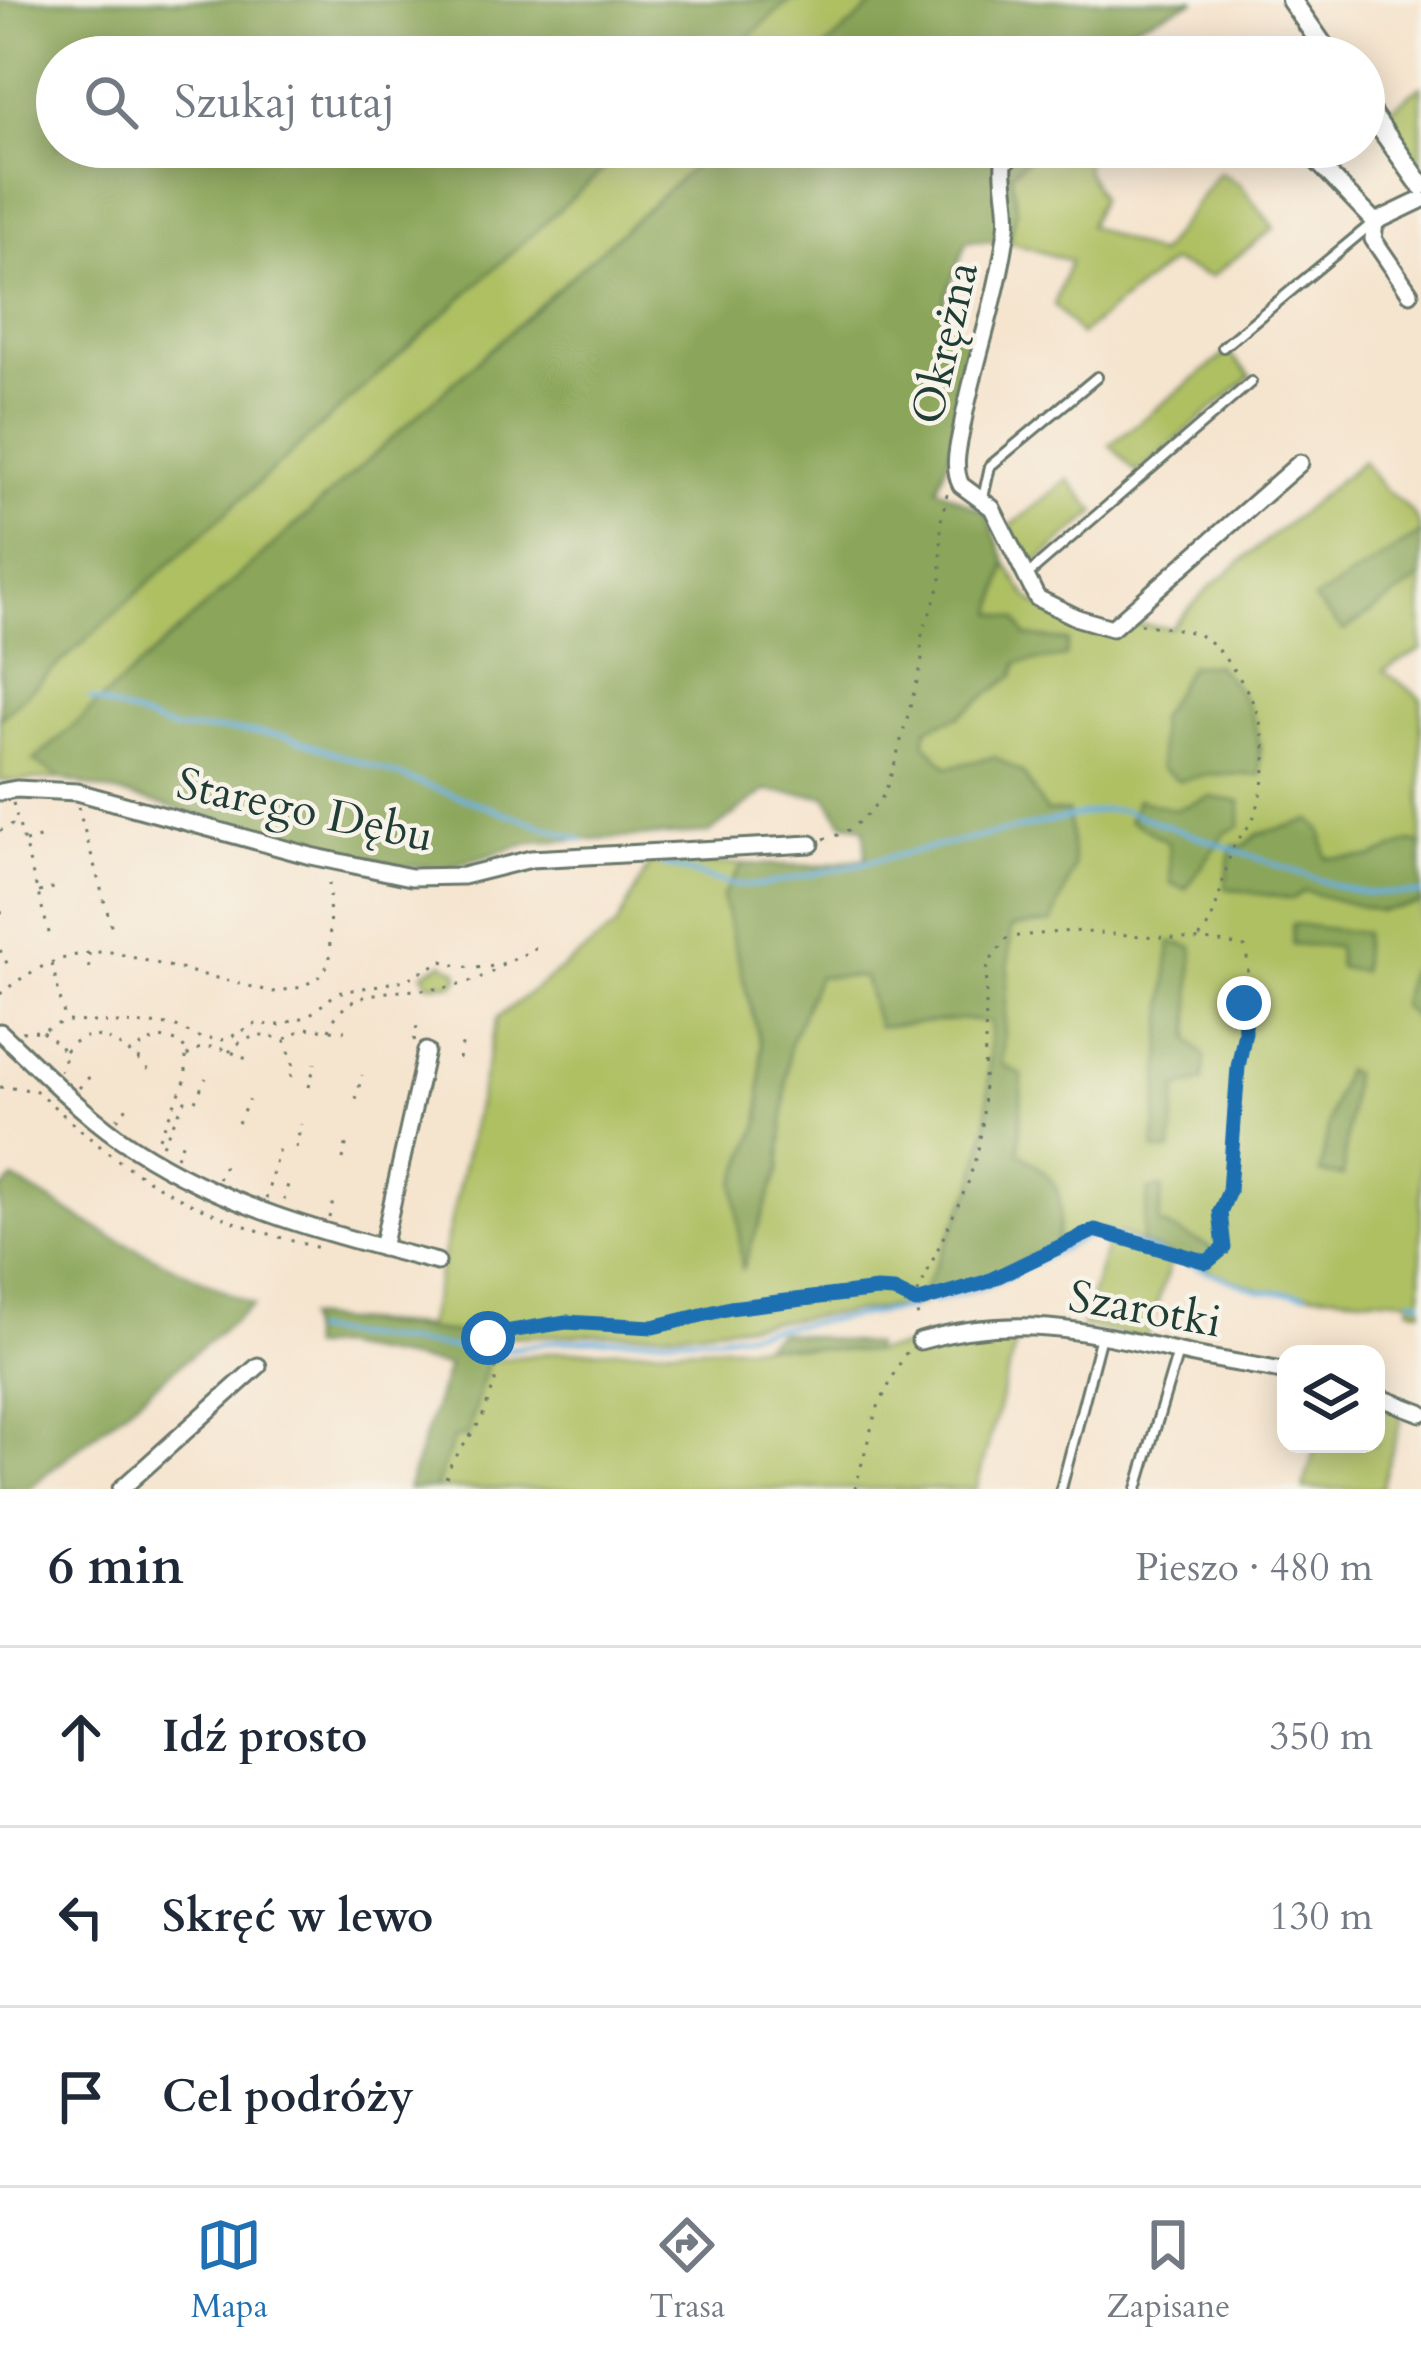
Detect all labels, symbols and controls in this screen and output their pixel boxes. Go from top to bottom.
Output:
search box [36,36,1385,168]
icon: search [78,69,144,135]
text: Szukaj tutaj [174,72,395,133]
street label: Okrężna [897,256,993,430]
street label: Starego Dębu [171,753,439,867]
route end [1217,976,1271,1030]
street label: Szarotki [1064,1266,1226,1352]
route start [461,1311,515,1365]
map controls [1277,1345,1385,1453]
button: layers [1277,1345,1385,1453]
text: 6 min [48,1532,184,1602]
text: Pieszo · 480 m [1135,1541,1373,1594]
icon: ahead [48,1704,114,1770]
text: Idź prosto [162,1706,367,1767]
text: 350 m [1270,1710,1373,1763]
icon: left [48,1884,114,1950]
text: Skręć w lewo [162,1886,433,1947]
text: 130 m [1270,1890,1373,1943]
icon: arrive [48,2064,114,2130]
text: Cel podróży [162,2066,414,2127]
tab: Mapa [191,2212,268,2329]
tab: Trasa [649,2212,725,2329]
tab: Zapisane [1107,2212,1230,2329]

